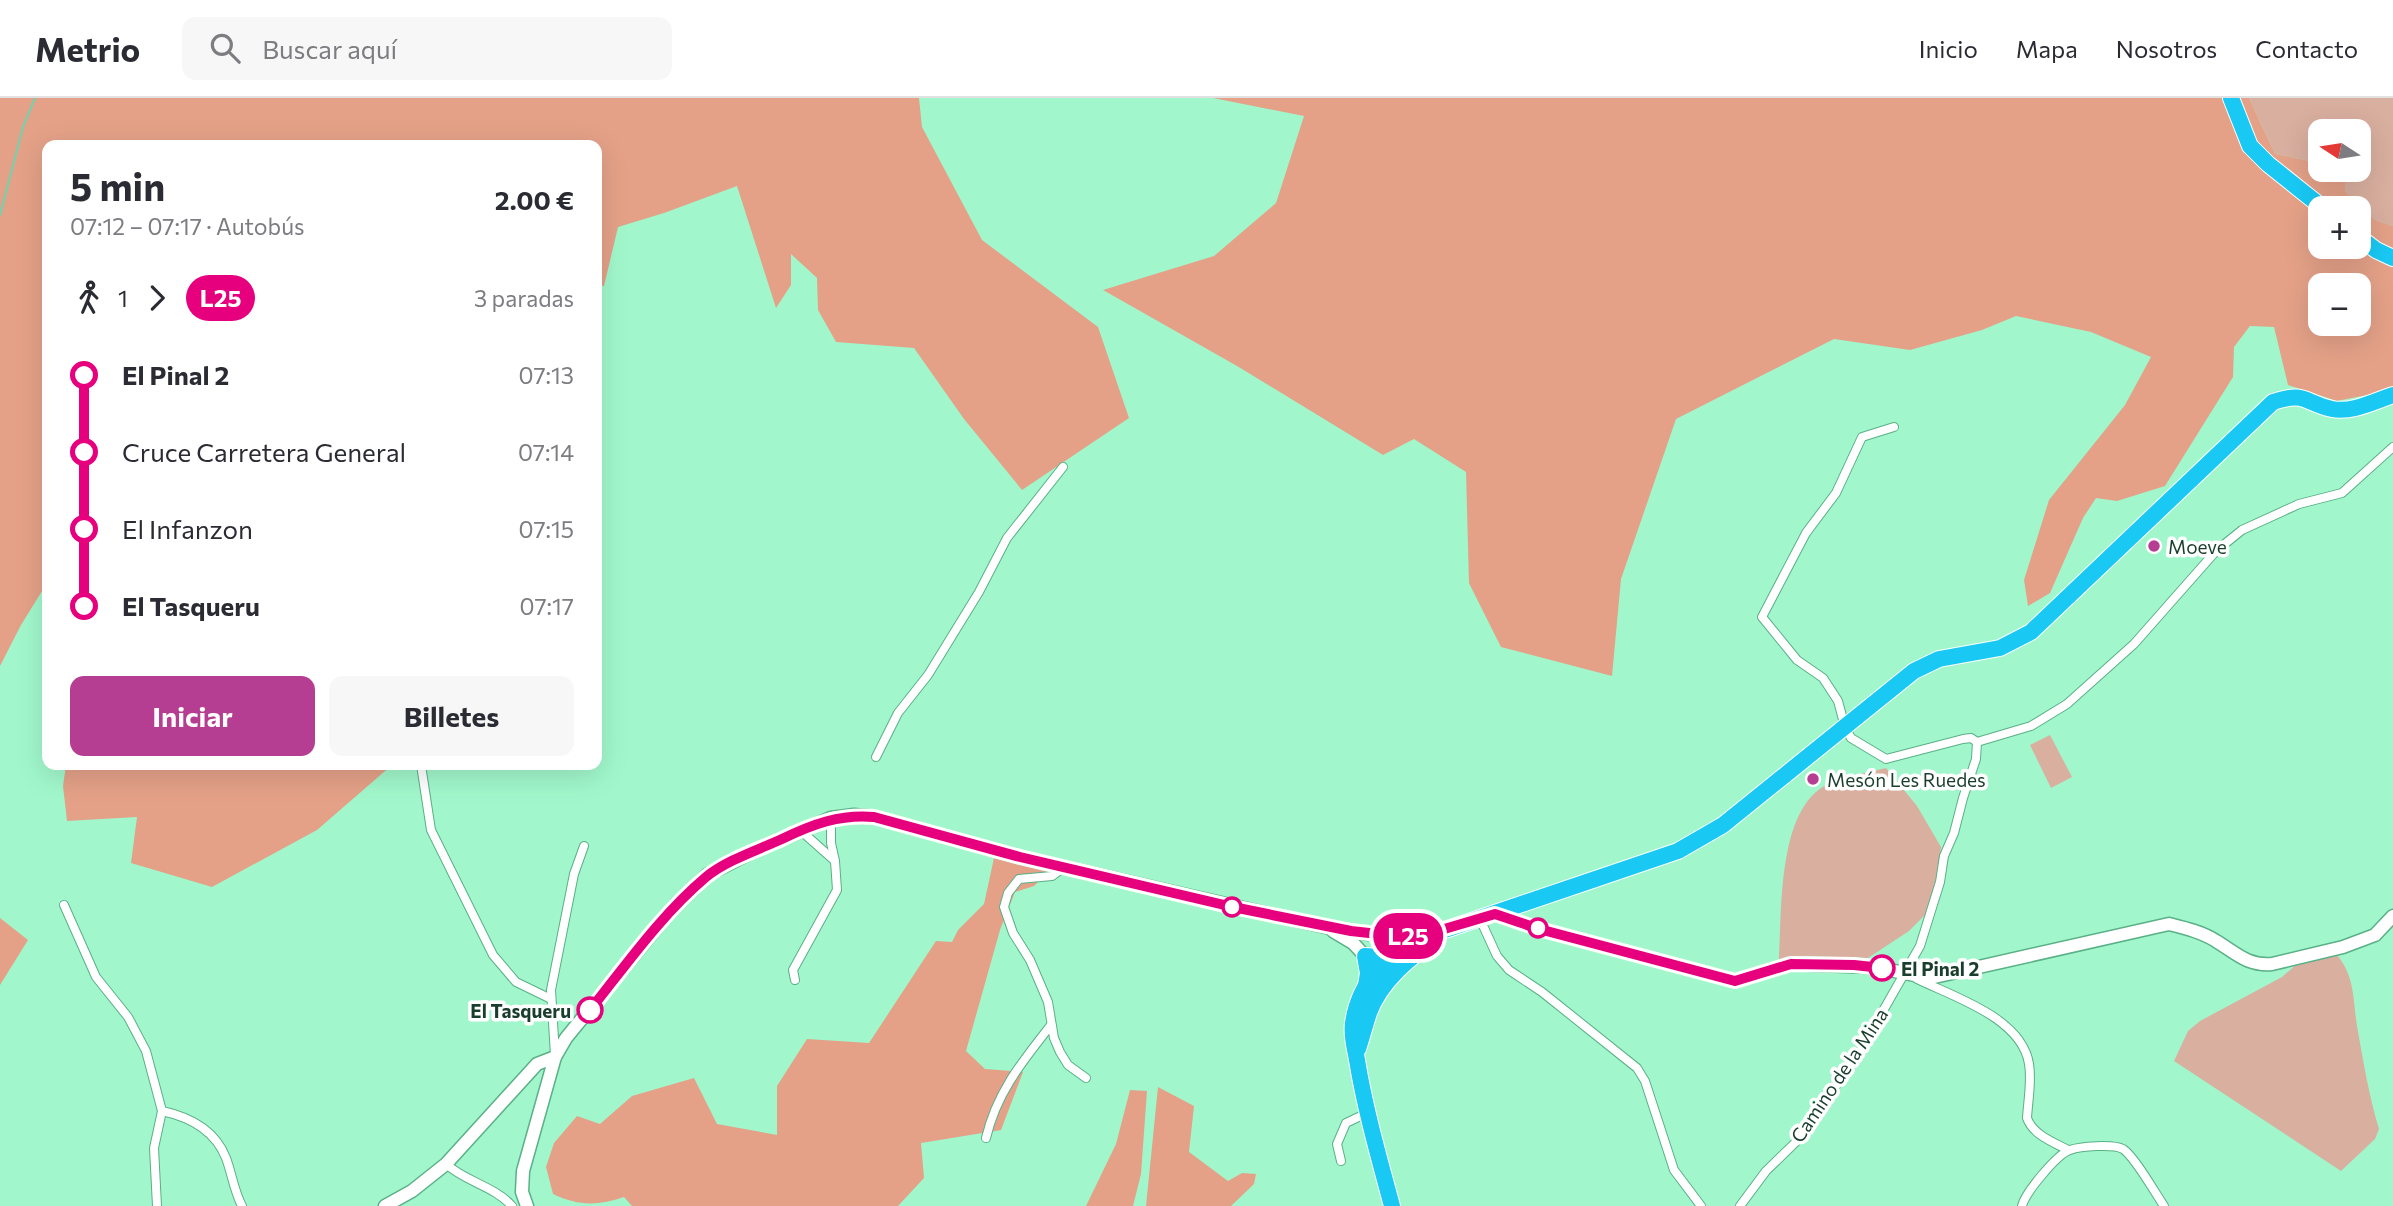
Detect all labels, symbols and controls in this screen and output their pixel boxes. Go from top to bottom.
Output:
search box [182,17,672,80]
text: Metrio [35,28,140,69]
icon: search [206,29,244,67]
text: Buscar aquí [262,33,397,64]
text: Inicio [1919,34,1978,63]
text: Mapa [2016,34,2078,63]
text: Nosotros [2116,34,2217,63]
text: Contacto [2255,34,2358,63]
north arrow [2308,119,2371,182]
map controls [2308,119,2371,336]
text: 5 min [70,162,165,209]
text: 2.00 € [495,184,574,215]
button: + [2308,196,2371,259]
text: 07:12 – 07:17 · Autobús [70,212,305,240]
button: − [2308,273,2371,336]
icon: walk [70,279,108,317]
icon: forward [138,279,176,317]
text: L25 [200,283,241,312]
text: 1 [118,284,128,312]
text: 3 paradas [474,284,574,312]
text: El Pinal 2 [122,359,229,390]
text: 07:13 [519,361,574,389]
text: Cruce Carretera General [122,436,406,467]
text: 07:14 [518,438,574,466]
text: El Infanzon [122,513,253,544]
text: 07:15 [518,515,574,543]
place label: Moeve [2168,535,2227,558]
marker: Moeve [2146,538,2162,554]
text: El Tasqueru [122,590,260,621]
text: 07:17 [520,592,574,620]
button: Iniciar [70,676,315,756]
button: Billetes [329,676,574,756]
place label: Mesón Les Ruedes [1827,768,1986,791]
marker: Mesón Les Ruedes [1805,771,1821,787]
unlabelled marker [1222,897,1242,917]
line badge: L25 [1368,913,1448,959]
unlabelled marker [1528,918,1548,938]
text: L25 [1387,921,1429,950]
marker: El Pinal 2 [1869,955,1895,981]
place label: El Pinal 2 [1901,957,1979,980]
marker: El Tasqueru [577,997,603,1023]
place label: El Tasqueru [470,999,571,1022]
street label: Camino de la Mina [1786,1003,1892,1147]

